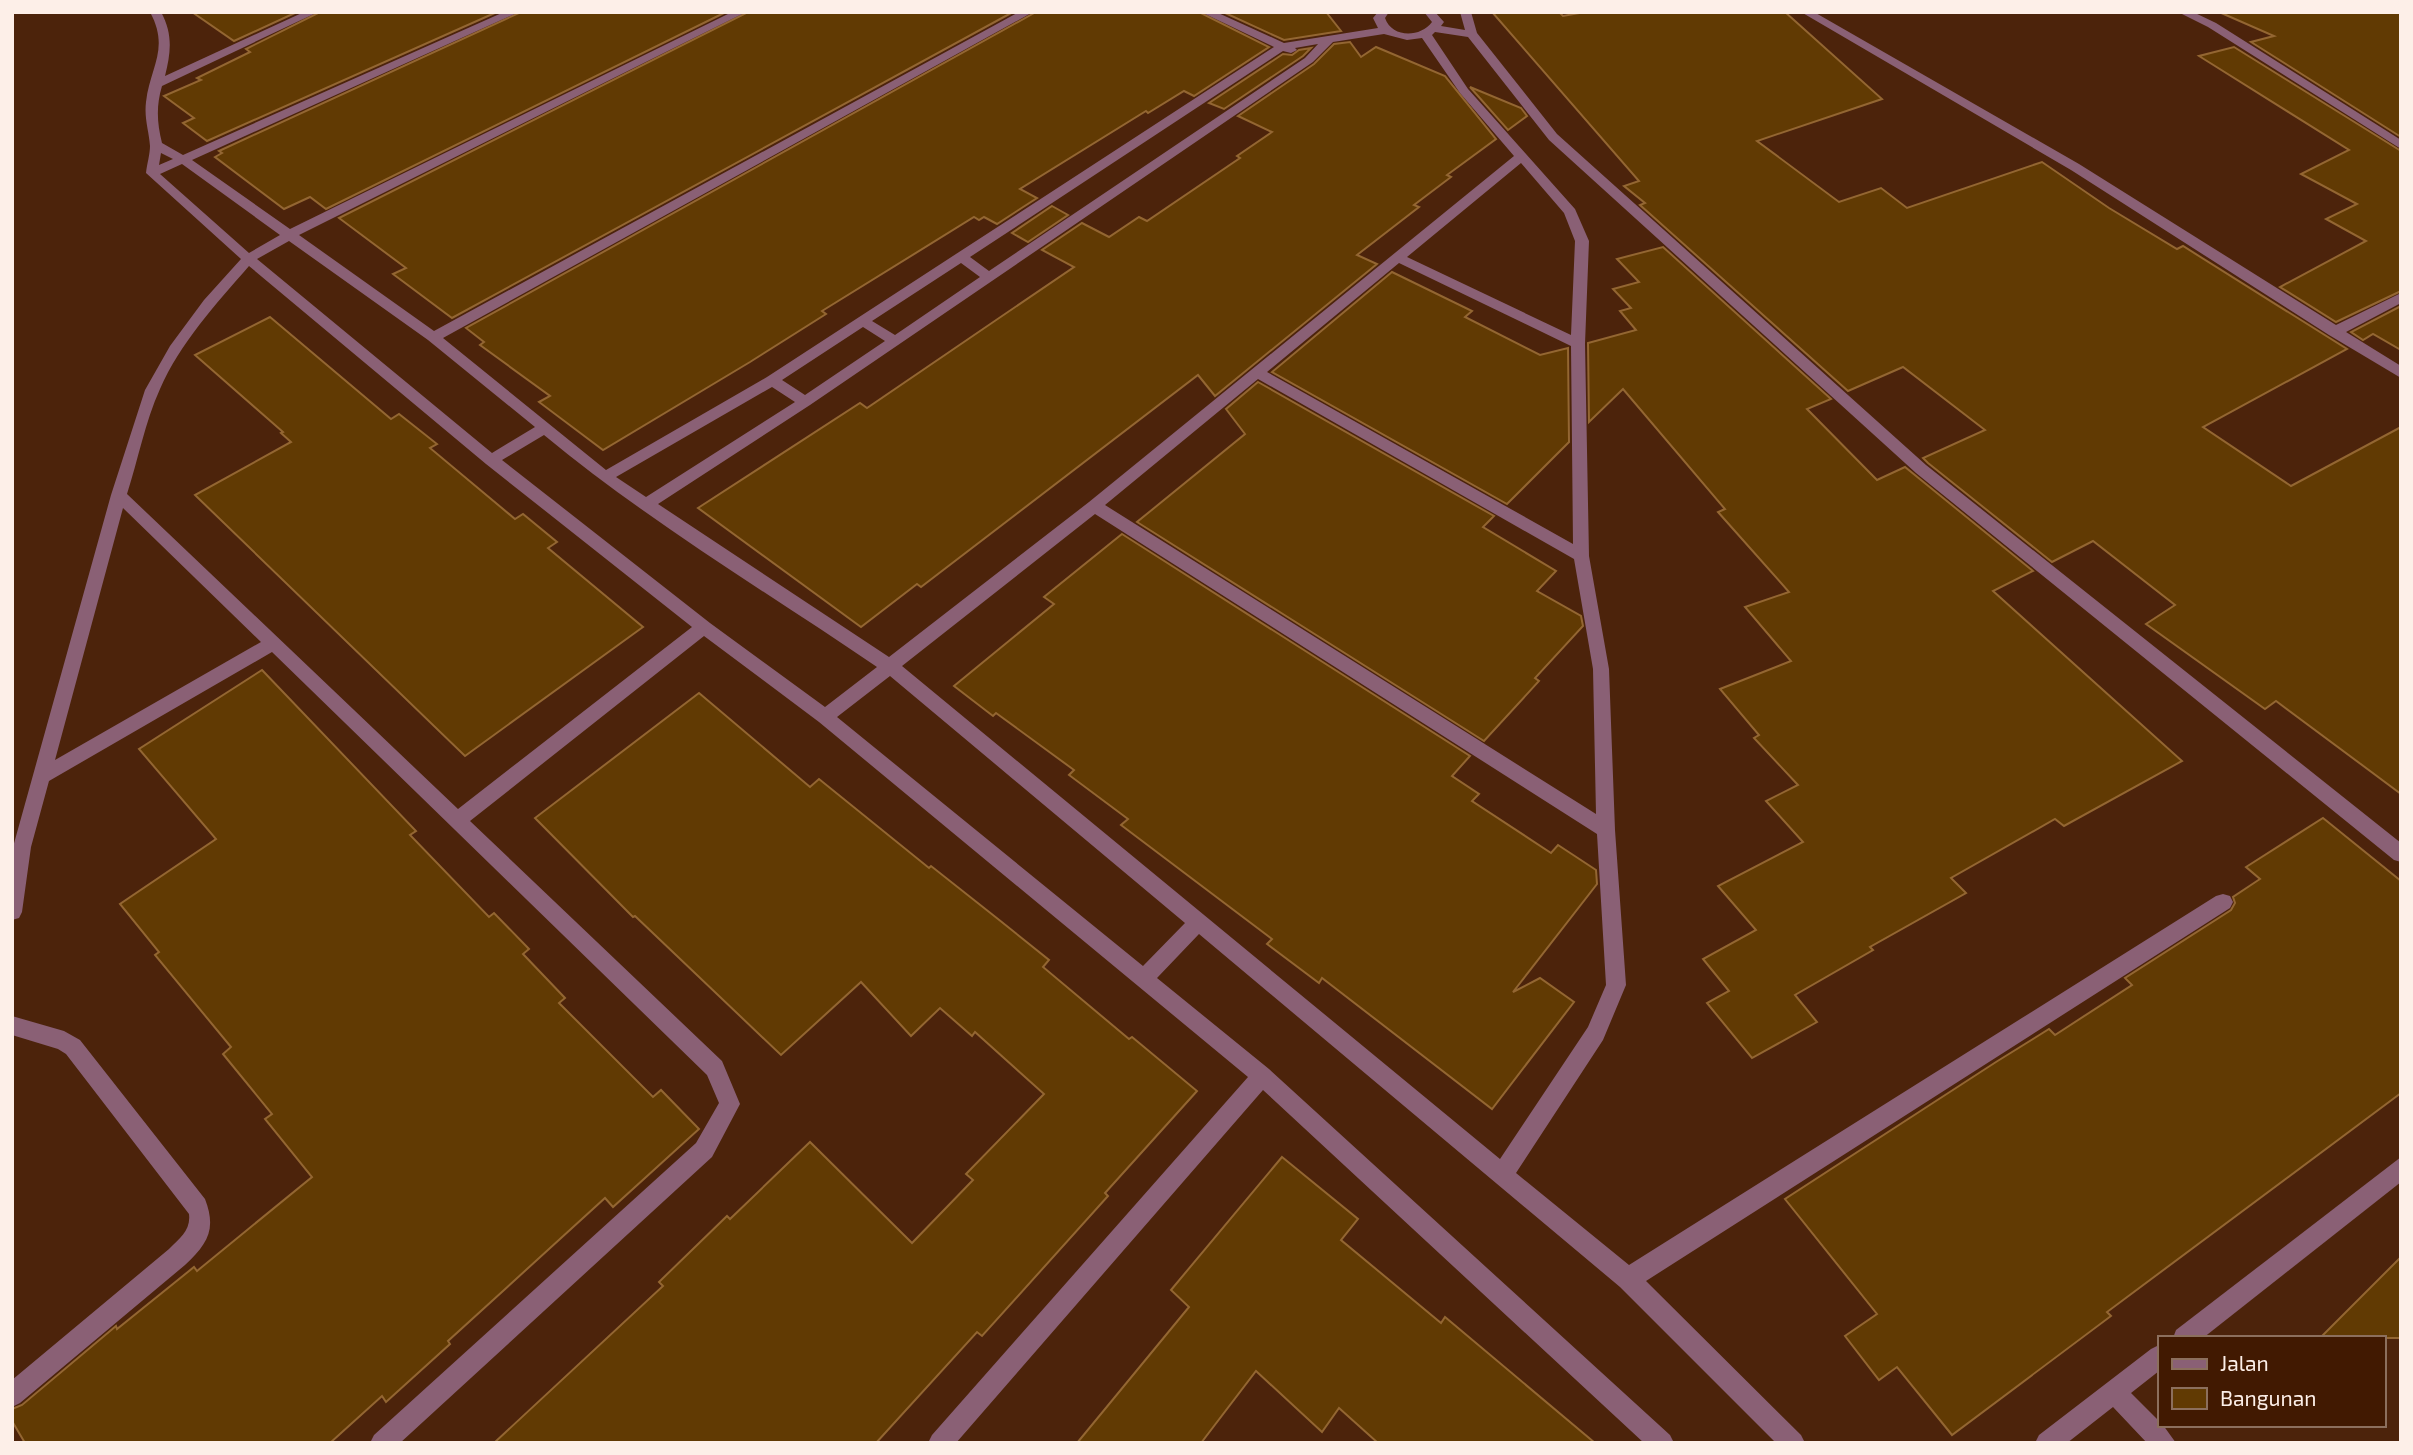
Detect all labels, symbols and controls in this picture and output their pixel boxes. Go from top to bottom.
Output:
legend [2158,1336,2385,1427]
text: Jalan [2220,1350,2269,1375]
text: Bangunan [2220,1385,2316,1410]

